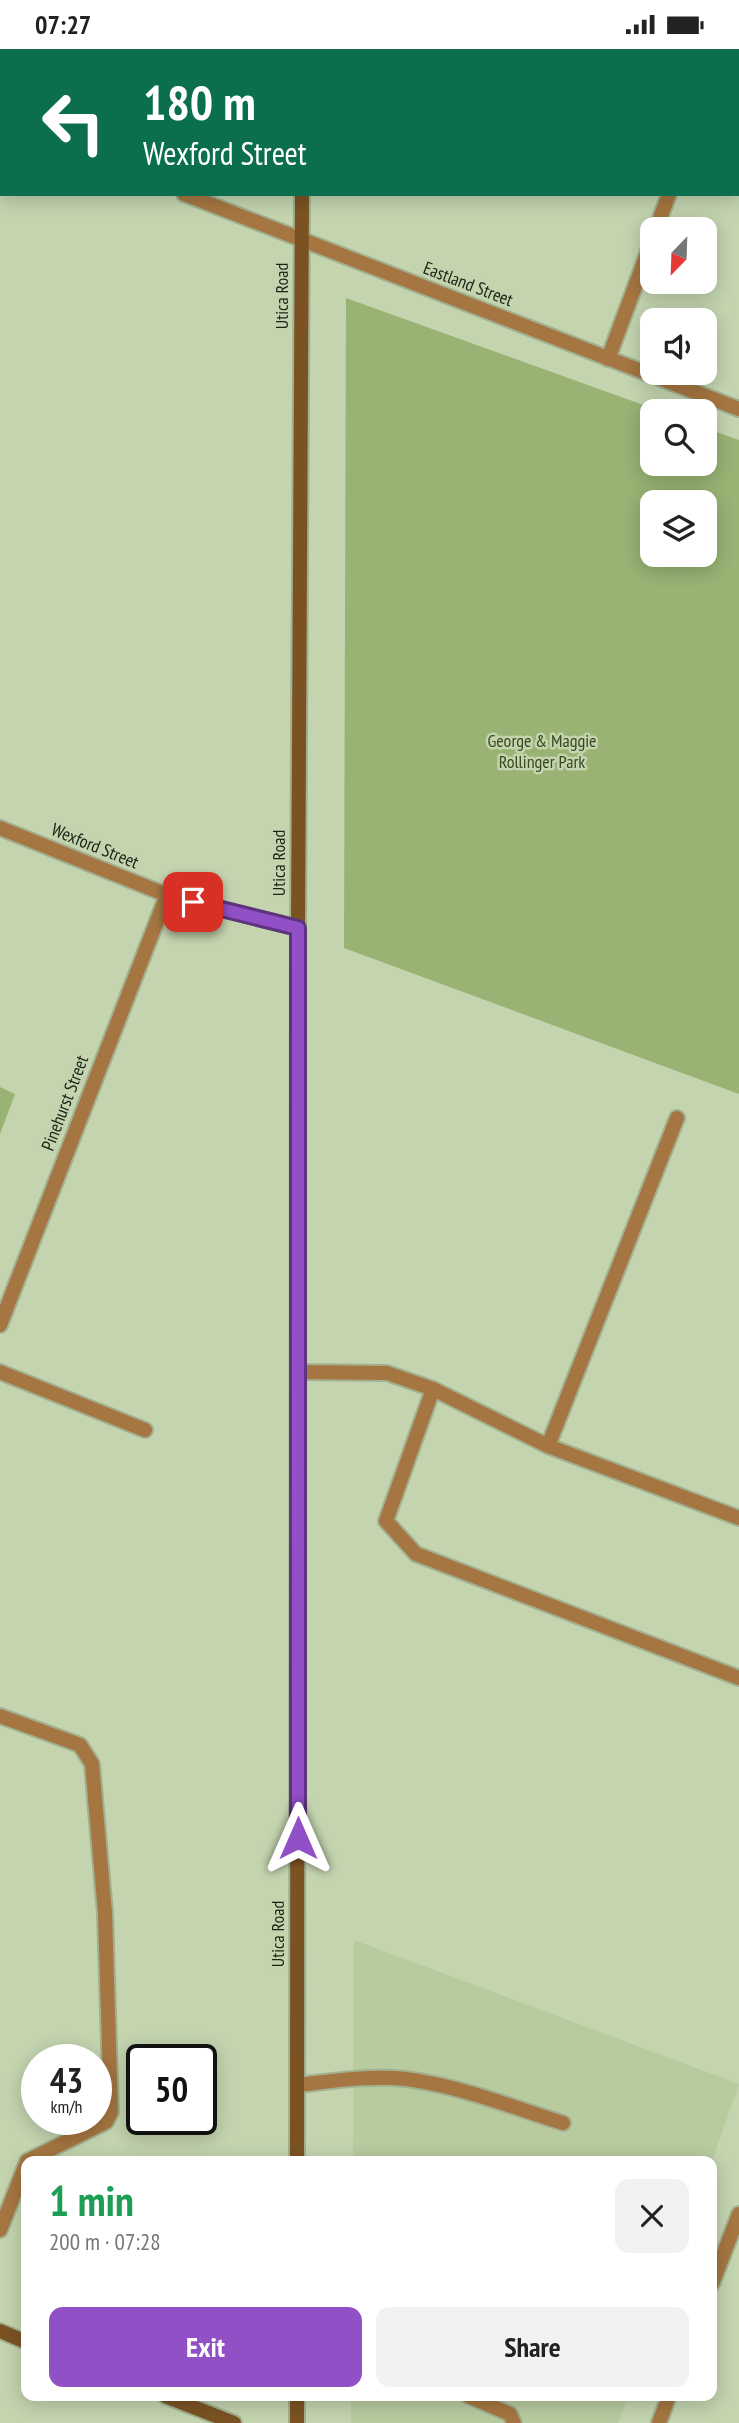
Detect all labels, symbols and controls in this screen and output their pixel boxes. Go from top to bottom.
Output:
text: 07:27 [35,8,91,41]
text: 180 m [143,70,256,134]
icon: left [28,77,119,168]
text: Wexford Street [143,132,307,174]
north arrow [640,217,718,294]
map controls [640,217,717,567]
street label: Eastland Street [420,256,516,311]
street label: Utica Road [270,263,293,329]
button: sound [640,308,717,385]
button: search [640,399,717,476]
button: layers [640,490,717,567]
park label: George & Maggie Rollinger Park [487,729,597,773]
street label: Wexford Street [48,818,142,873]
street label: Utica Road [267,830,290,896]
pin [163,872,223,932]
icon: arrive [174,883,212,921]
street label: Pinehurst Street [36,1052,93,1154]
position arrow [261,1801,335,1875]
street label: Utica Road [266,1901,289,1967]
speed limit sign: 50 [126,2044,217,2135]
text: 43 [50,2057,83,2103]
text: km/h [51,2095,82,2118]
text: 1 min [49,2173,134,2228]
button: close [615,2179,689,2253]
text: 200 m · 07:28 [49,2227,161,2256]
button: Exit [49,2307,362,2387]
button: Share [376,2307,689,2387]

